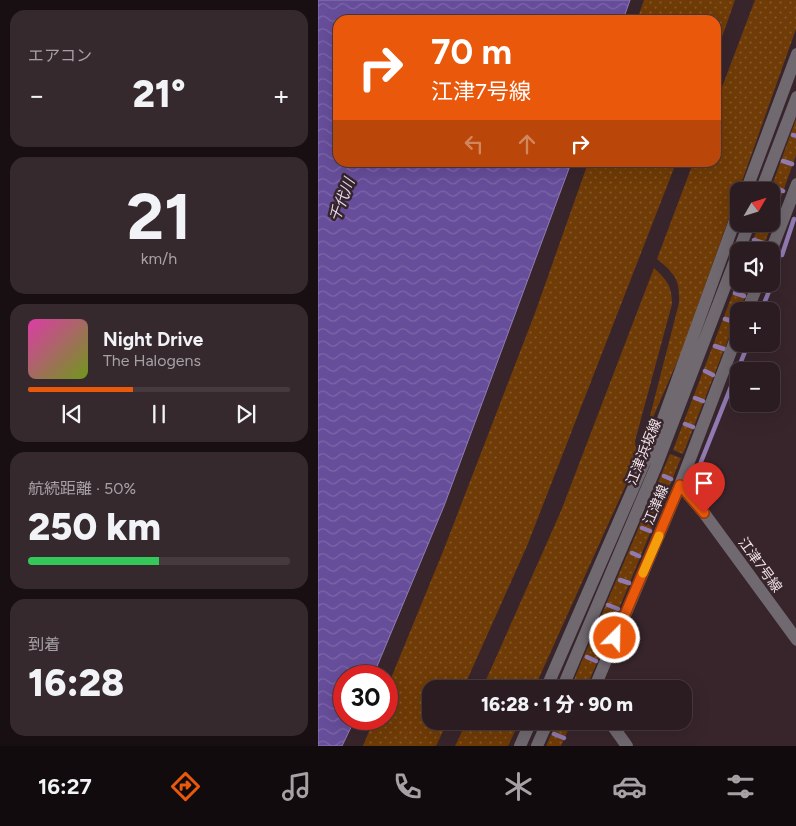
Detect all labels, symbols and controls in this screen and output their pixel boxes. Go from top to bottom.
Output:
text: 70 m [431,31,512,73]
icon: right [348,35,413,100]
text: エアコン [28,46,92,65]
text: 21° [132,71,186,117]
text: − [28,78,45,112]
text: + [273,78,290,112]
text: 江津7号線 [431,78,531,105]
icon: left [460,130,488,158]
icon: ahead [513,130,541,158]
icon: right [566,130,594,158]
water label: 千代川 [326,174,359,224]
text: 21 [126,177,192,255]
north arrow [730,182,780,232]
map controls [730,182,780,412]
button: sound [730,242,780,292]
text: km/h [141,249,177,268]
button: + [730,302,780,352]
text: Night Drive [103,328,203,351]
text: The Halogens [103,351,201,370]
button: − [730,362,780,412]
icon: previous [58,400,86,428]
icon: pause [145,400,173,428]
icon: next [232,400,260,428]
street label: 江津浜坂線 [623,416,665,488]
pin [683,462,725,513]
icon: arrive [690,469,718,497]
text: 航続距離 · 50% [28,479,136,498]
street label: 江津線 [640,482,672,528]
text: 250 km [28,504,161,550]
street label: 江津7号線 [734,534,786,596]
position arrow [588,611,640,663]
text: 到着 [28,635,60,654]
text: 16:28 [28,660,124,706]
speed limit sign: 30 [333,665,398,730]
text: 16:28 · 1 分 · 90 m [481,693,633,716]
icon: directions [168,769,203,804]
icon: music [279,769,314,804]
icon: phone [390,769,425,804]
icon: climate [501,769,536,804]
icon: car [612,769,647,804]
icon: filters [723,769,758,804]
text: 16:27 [38,773,92,800]

